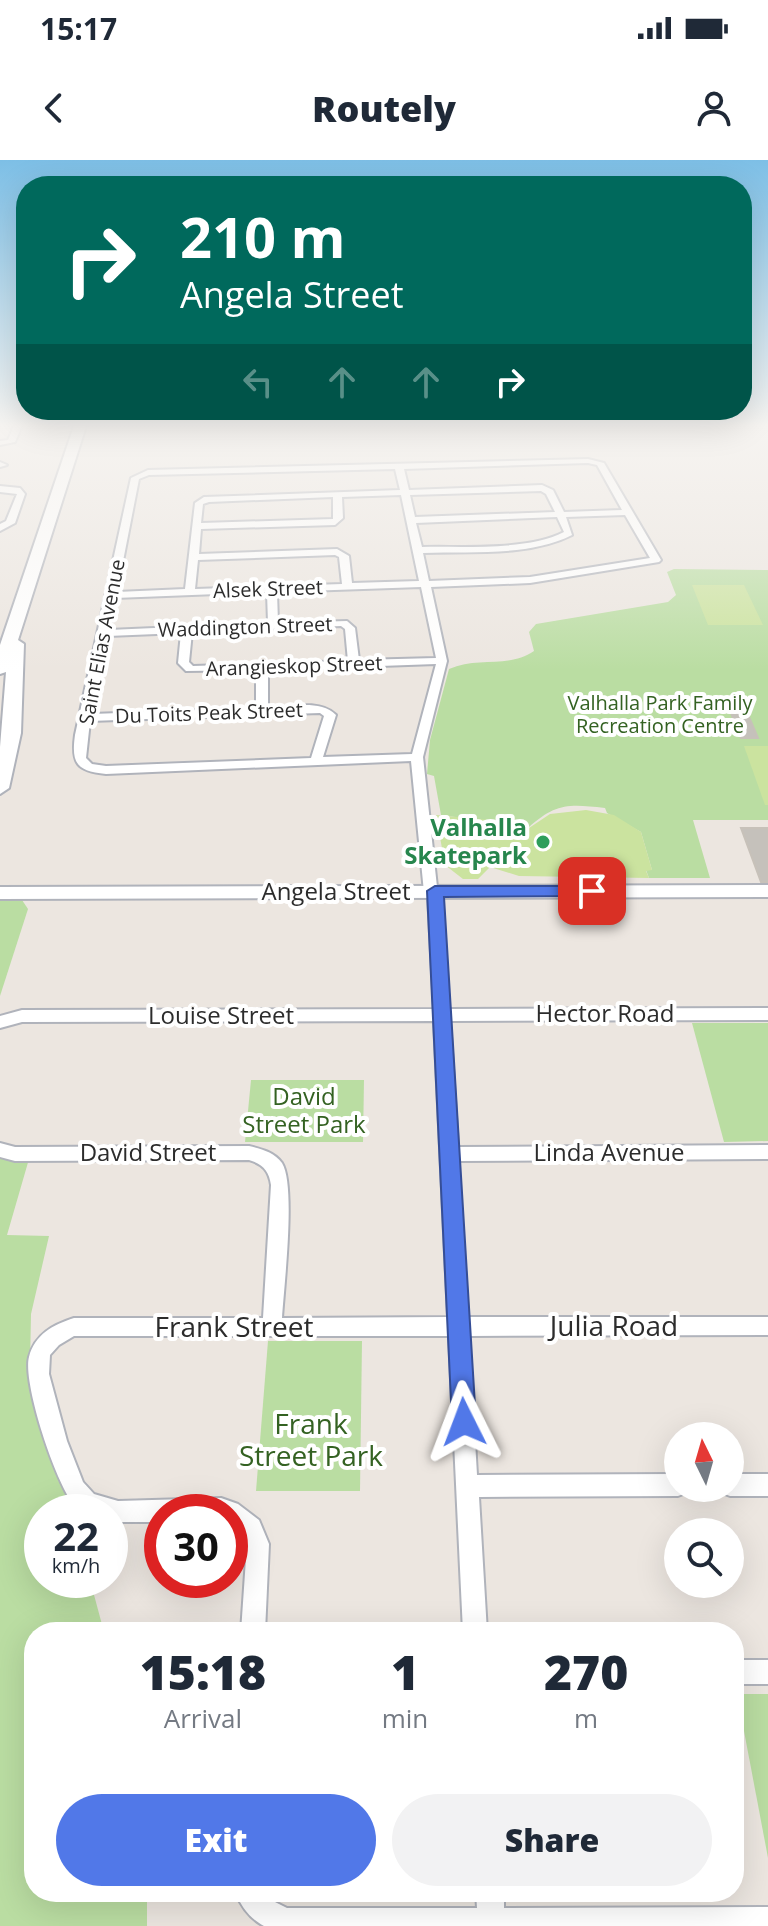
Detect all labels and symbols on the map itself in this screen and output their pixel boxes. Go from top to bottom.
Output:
street label: Saint Elias Avenue [72,557,131,727]
street label: Alsek Street [213,573,323,604]
street label: Waddington Street [157,610,333,643]
street label: Arangieskop Street [205,649,383,682]
park label: Valhalla Park Family Recreation Centre [568,689,753,739]
street label: Du Toits Peak Street [115,696,303,729]
place label: Valhalla Skatepark [404,810,527,871]
marker: Valhalla Skatepark [534,833,552,851]
pin [558,857,626,925]
street label: Angela Street [261,874,411,907]
street label: Hector Road [536,996,674,1029]
street label: Louise Street [148,998,294,1031]
park label: David Street Park [242,1079,366,1140]
street label: David Street [80,1135,216,1168]
street label: Linda Avenue [533,1135,685,1168]
street label: Julia Road [547,1306,678,1344]
street label: Frank Street [155,1307,313,1345]
position arrow [422,1380,506,1464]
park label: Frank Street Park [239,1404,383,1474]
north arrow [664,1422,744,1502]
speed limit sign: 30 [144,1494,248,1598]

